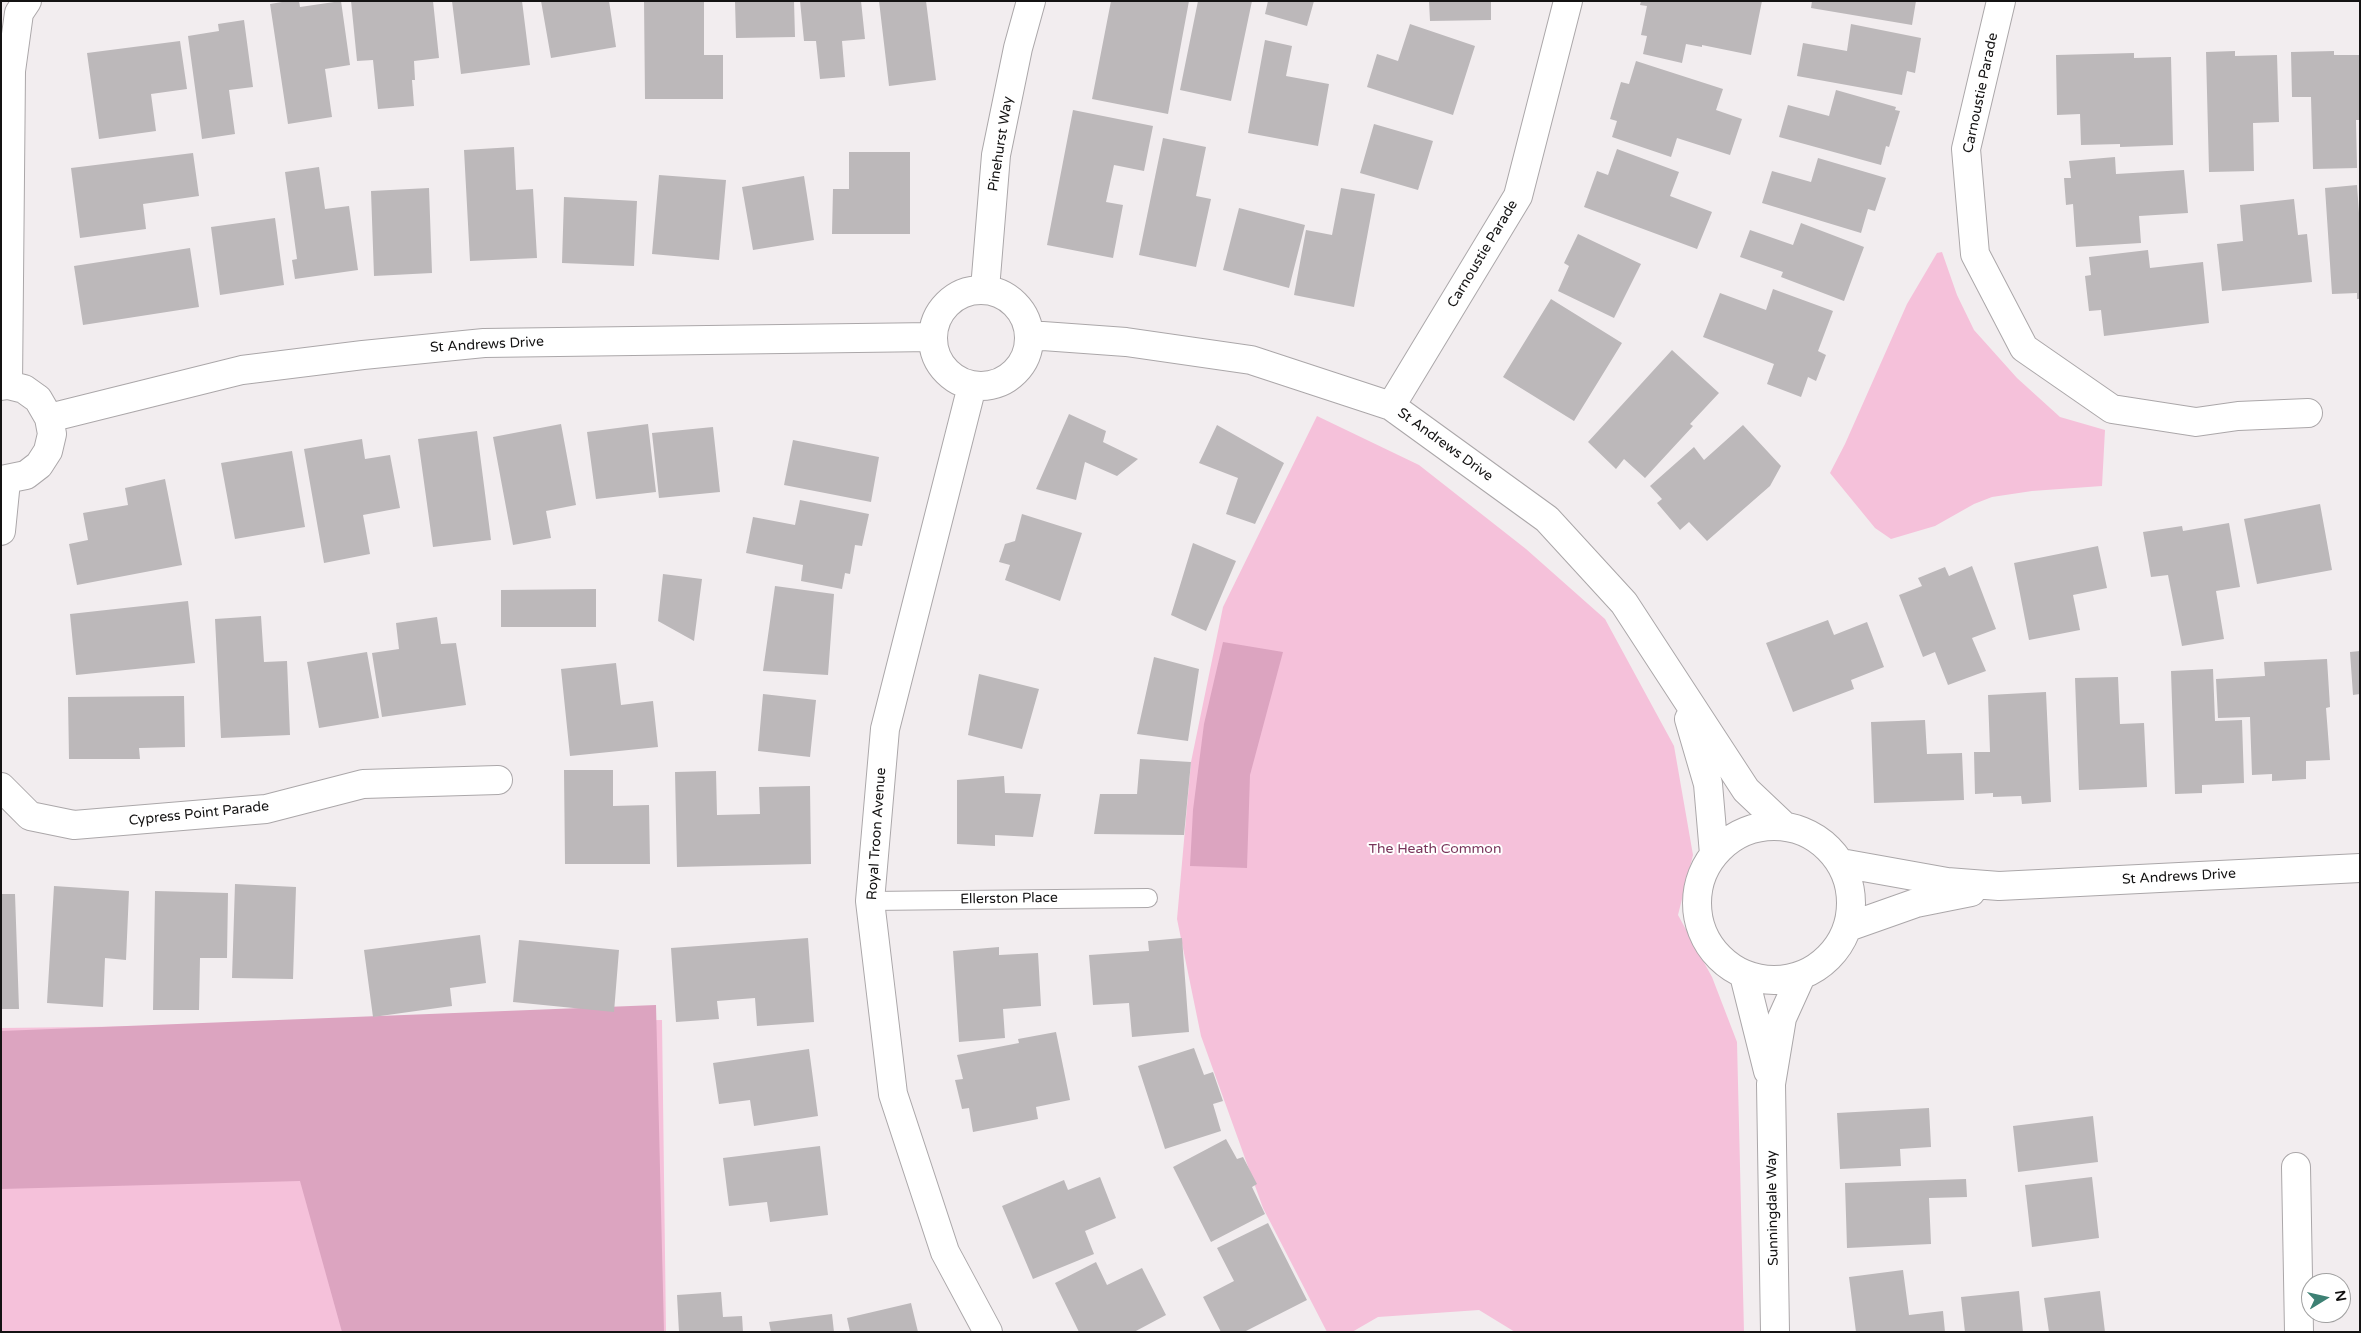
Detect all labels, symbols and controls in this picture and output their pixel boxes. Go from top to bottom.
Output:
street label: Carnoustie Parade [1960,31,2002,155]
street label: Pinehurst Way [985,95,1017,193]
street label: Carnoustie Parade [1444,197,1522,311]
street label: St Andrews Drive [430,334,544,356]
street label: St Andrews Drive [1394,405,1496,485]
street label: Royal Troon Avenue [864,767,890,901]
street label: Cypress Point Parade [128,798,270,830]
park label: The Heath Common [1369,841,1501,857]
street label: St Andrews Drive [2122,866,2236,888]
street label: Ellerston Place [960,890,1058,908]
street label: Sunningdale Way [1764,1150,1782,1266]
north arrow [2301,1273,2351,1323]
text: N [2331,1289,2350,1303]

